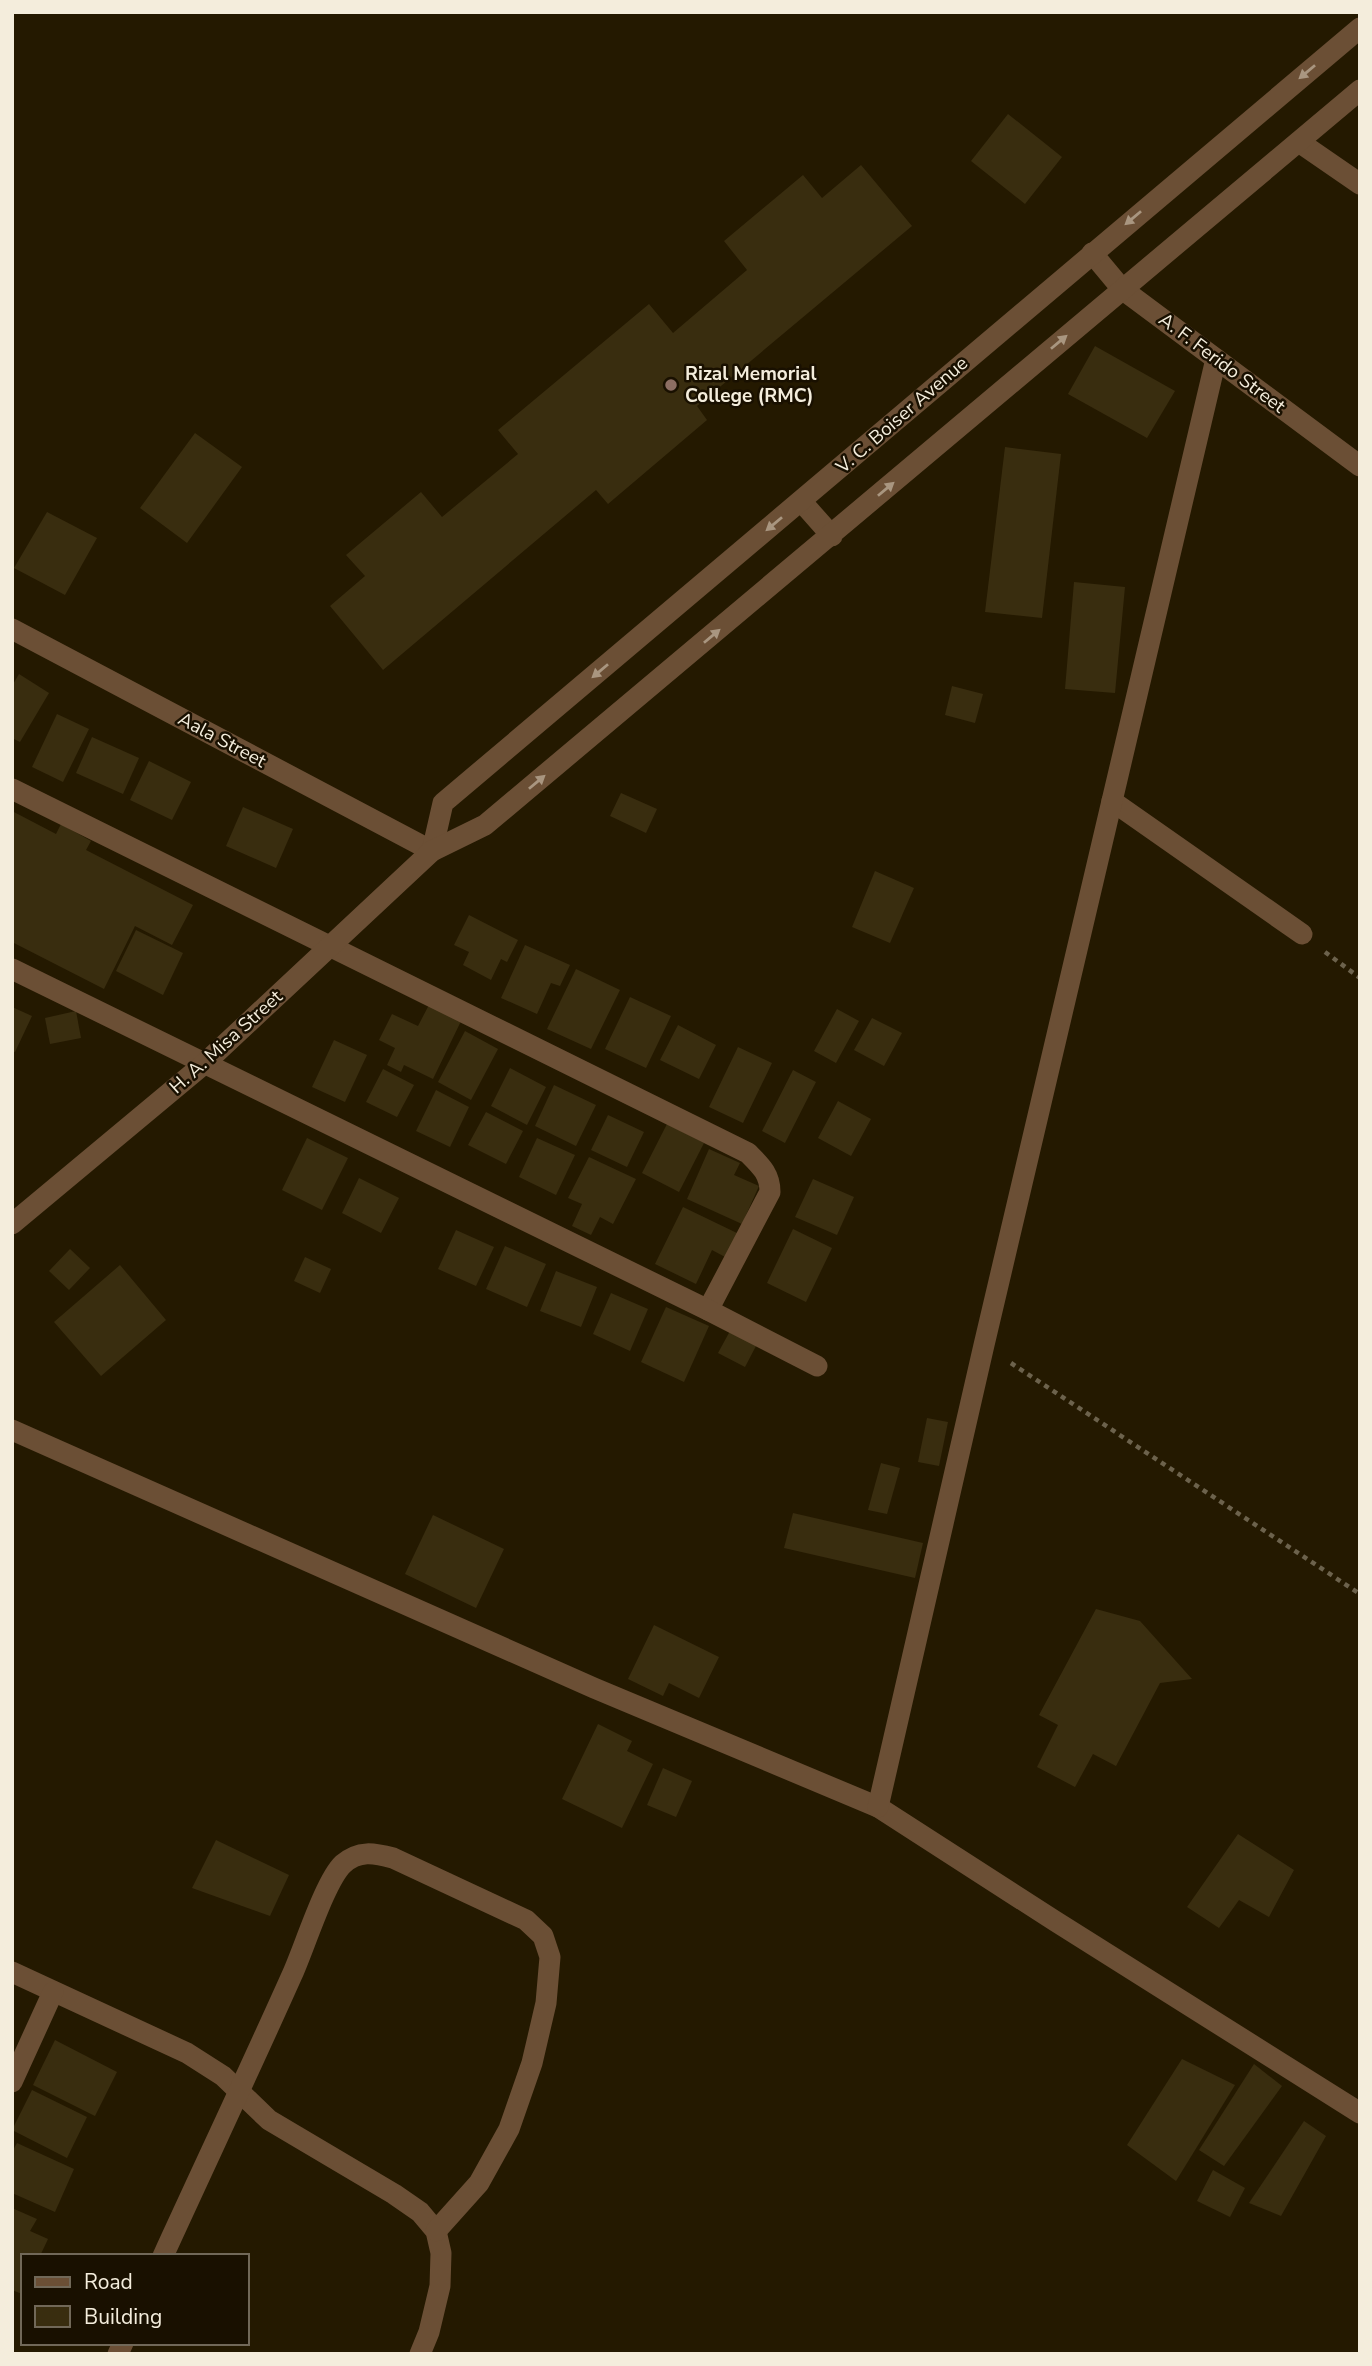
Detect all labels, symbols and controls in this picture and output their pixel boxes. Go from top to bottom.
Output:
one-way arrow [1299,64,1316,79]
one-way arrow [1125,210,1142,225]
street label: A. F. Ferido Street [1153,307,1291,419]
one-way arrow [1051,335,1068,350]
street label: V. C. Boiser Avenue [830,350,974,480]
place label: Rizal Memorial College (RMC) [685,361,817,409]
marker: Rizal Memorial College (RMC) [663,377,679,393]
one-way arrow [877,482,895,497]
one-way arrow [765,516,782,531]
one-way arrow [703,629,720,644]
one-way arrow [591,663,608,678]
street label: Aala Street [173,706,271,774]
one-way arrow [528,774,546,790]
street label: H. A. Misa Street [164,984,288,1100]
legend [21,2254,248,2345]
text: Road [84,2268,133,2296]
text: Building [84,2303,162,2331]

